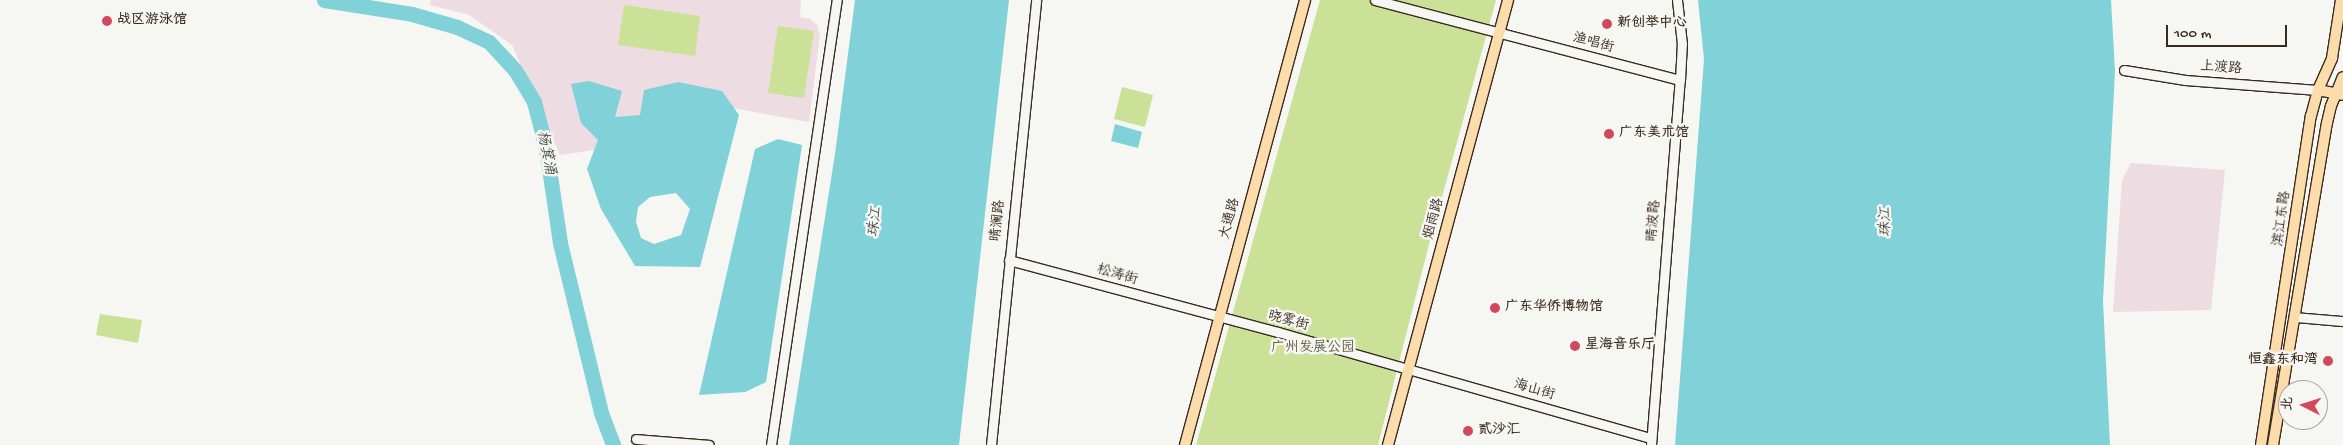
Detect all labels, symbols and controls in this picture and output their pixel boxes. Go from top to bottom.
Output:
place label: 战区游泳馆 [117,13,187,29]
marker: 战区游泳馆 [101,15,113,27]
scale bar [2168,15,2289,47]
place label: 新创举中心 [1617,16,1687,32]
marker: 新创举中心 [1601,18,1613,30]
text: 100 m [2174,25,2211,43]
street label: 渔唱街 [1571,30,1615,58]
street label: 上渡路 [2199,59,2243,79]
place label: 广东美术馆 [1619,126,1689,142]
marker: 广东美术馆 [1603,128,1615,140]
water label: 杨箕涌 [532,129,558,177]
street label: 滨江东路 [2271,190,2295,248]
street label: 大通路 [1217,197,1245,241]
street label: 烟雨路 [1421,197,1449,241]
street label: 晴澜路 [988,199,1010,243]
street label: 晴波路 [1645,199,1665,243]
water label: 珠江 [865,206,887,238]
water label: 珠江 [1878,207,1896,237]
street label: 松涛街 [1094,262,1140,290]
place label: 广东华侨博物馆 [1505,300,1603,316]
marker: 广东华侨博物馆 [1489,302,1501,314]
street label: 晓雾街 [1266,308,1310,336]
place label: 星海音乐厅 [1585,338,1655,354]
marker: 星海音乐厅 [1569,340,1581,352]
park label: 广州发展公园 [1271,341,1355,357]
place label: 恒鑫东和湾 [2248,353,2318,369]
marker: 恒鑫东和湾 [2322,355,2334,367]
street label: 海山街 [1511,377,1557,405]
north arrow [2278,380,2328,430]
text: 北 [2279,396,2298,411]
place label: 贰沙汇 [1478,423,1520,439]
marker: 贰沙汇 [1462,425,1474,437]

